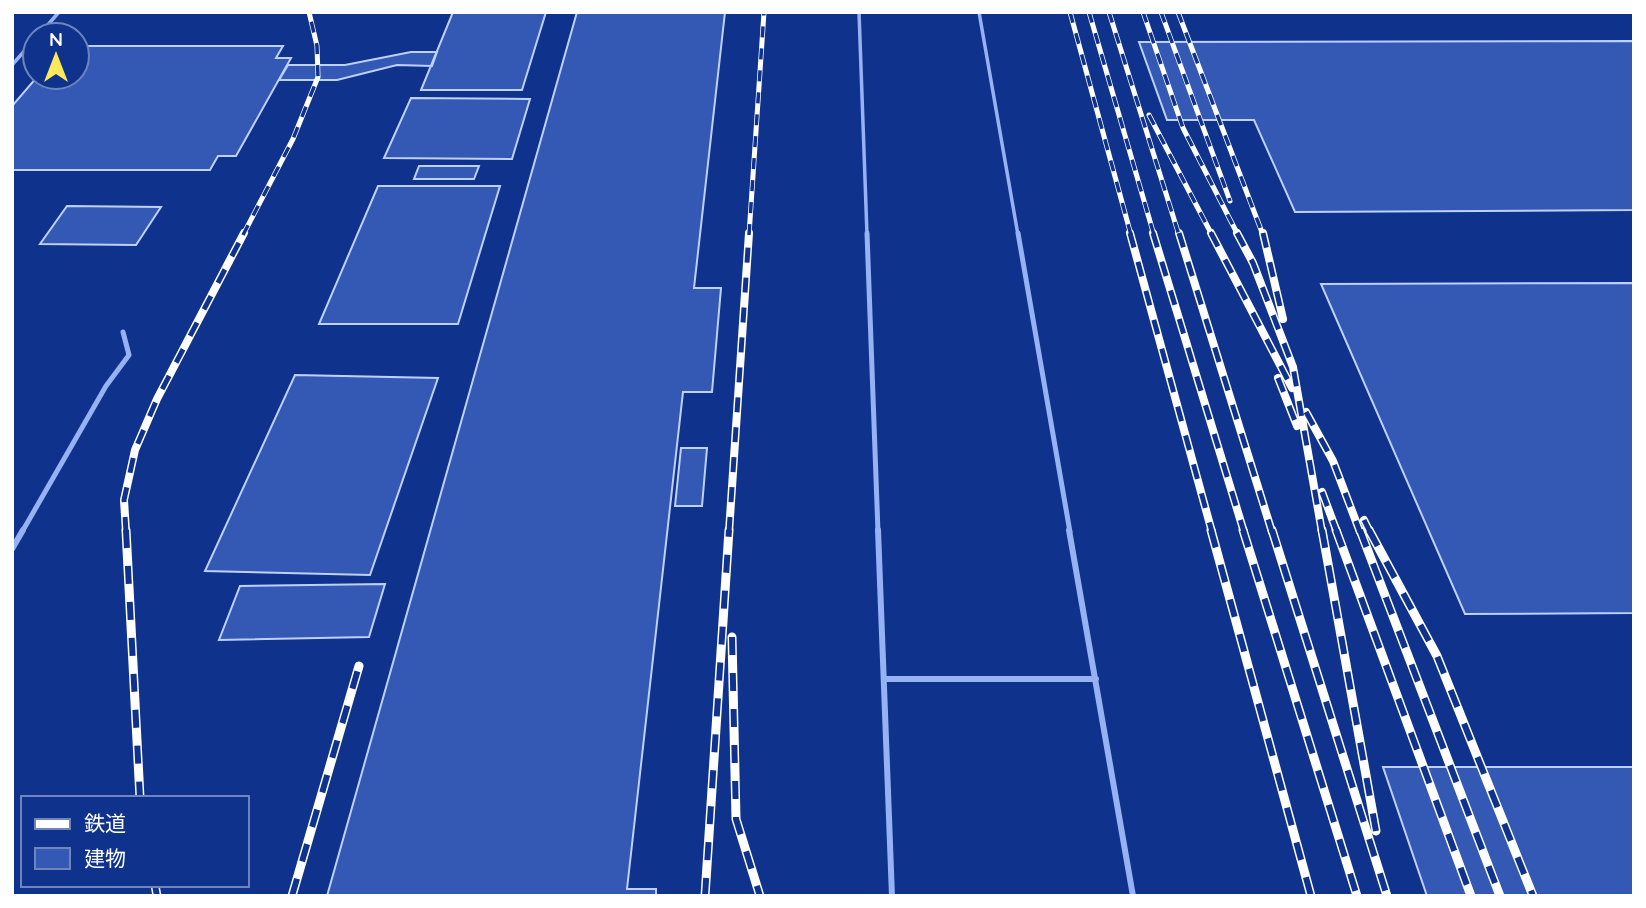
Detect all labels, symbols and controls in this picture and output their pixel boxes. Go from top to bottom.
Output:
north arrow [21,21,91,91]
text: N [49,27,63,51]
legend [21,796,248,887]
text: 鉄道 [84,810,126,836]
text: 建物 [84,845,126,871]

